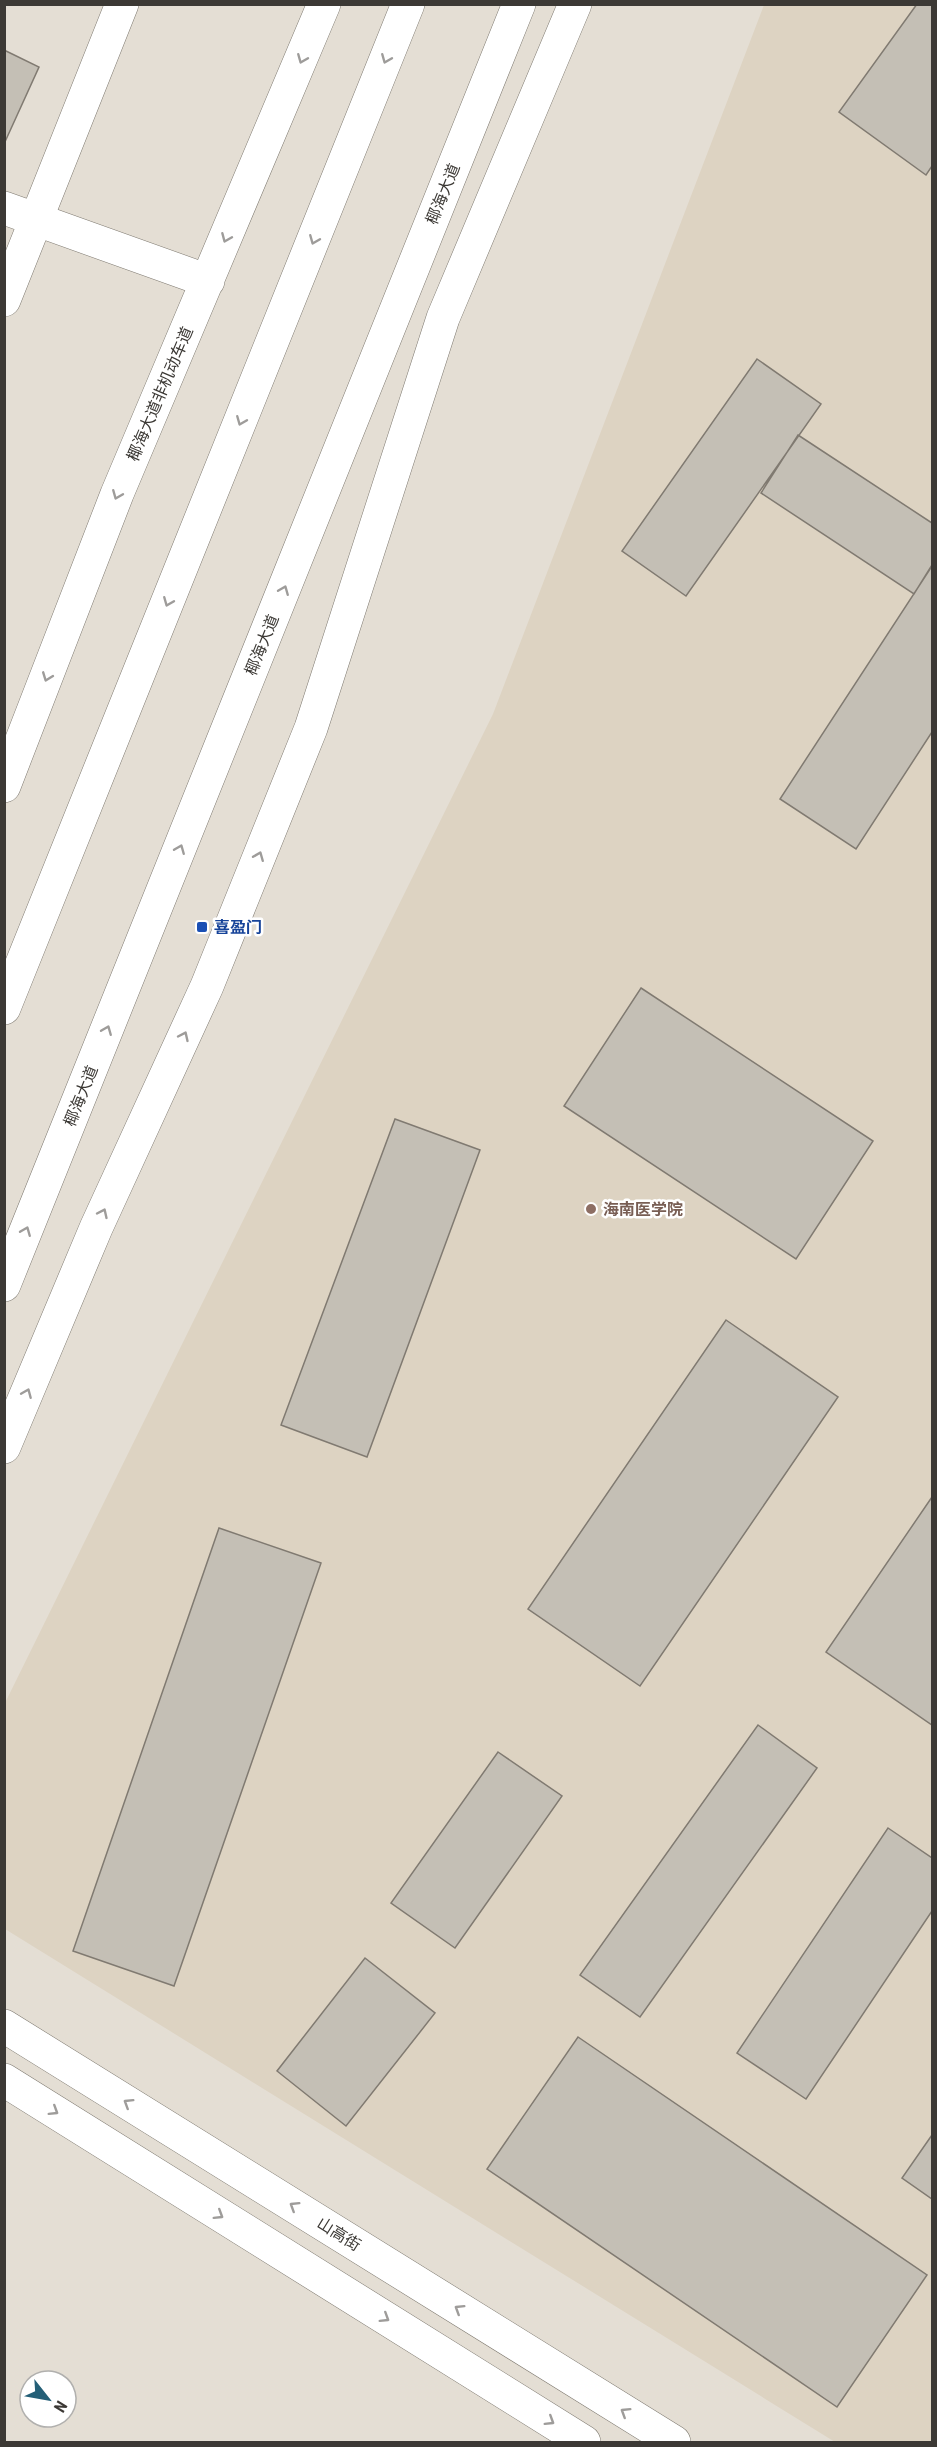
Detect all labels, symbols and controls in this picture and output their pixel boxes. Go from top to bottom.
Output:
one-way arrow [297,52,309,63]
one-way arrow [381,53,393,64]
street label: 椰海大道 [422,161,464,227]
one-way arrow [221,232,233,243]
one-way arrow [309,233,321,244]
street label: 椰海大道非机动车道 [123,324,197,464]
one-way arrow [236,414,248,425]
one-way arrow [112,489,124,500]
one-way arrow [277,586,289,597]
one-way arrow [163,595,175,606]
street label: 椰海大道 [241,612,283,678]
one-way arrow [41,671,54,682]
one-way arrow [173,844,185,855]
one-way arrow [252,851,264,862]
place label: 喜盈门 [214,918,262,937]
marker: 喜盈门 [195,920,209,934]
one-way arrow [100,1025,112,1036]
one-way arrow [177,1031,189,1042]
street label: 椰海大道 [60,1063,102,1129]
place label: 海南医学院 [603,1200,683,1219]
marker: 海南医学院 [584,1202,598,1216]
one-way arrow [96,1209,108,1220]
one-way arrow [19,1226,31,1237]
one-way arrow [20,1388,32,1399]
one-way arrow [124,2098,134,2110]
one-way arrow [48,2104,58,2116]
one-way arrow [289,2202,300,2213]
one-way arrow [213,2207,224,2218]
street label: 山高街 [314,2213,364,2255]
one-way arrow [455,2304,465,2316]
one-way arrow [379,2310,389,2322]
north arrow [18,2369,78,2429]
text: N [50,2397,71,2416]
one-way arrow [621,2407,631,2419]
one-way arrow [544,2414,554,2426]

